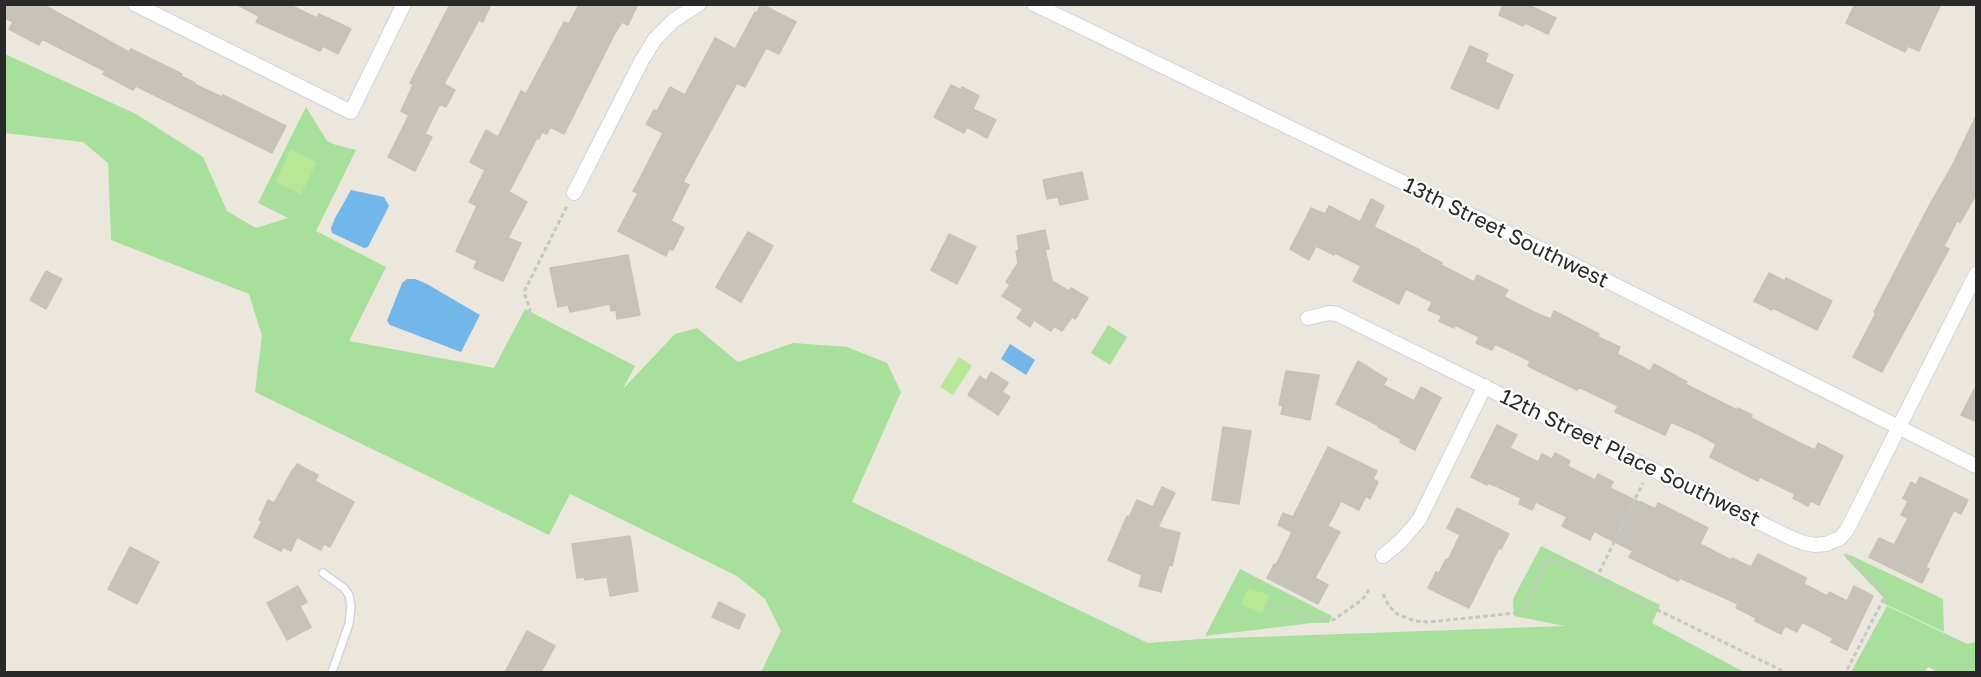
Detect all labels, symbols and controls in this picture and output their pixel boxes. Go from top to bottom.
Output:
street label: 13th Street Southwest [1399,172,1613,294]
street label: 12th Street Place Southwest [1496,384,1764,532]

